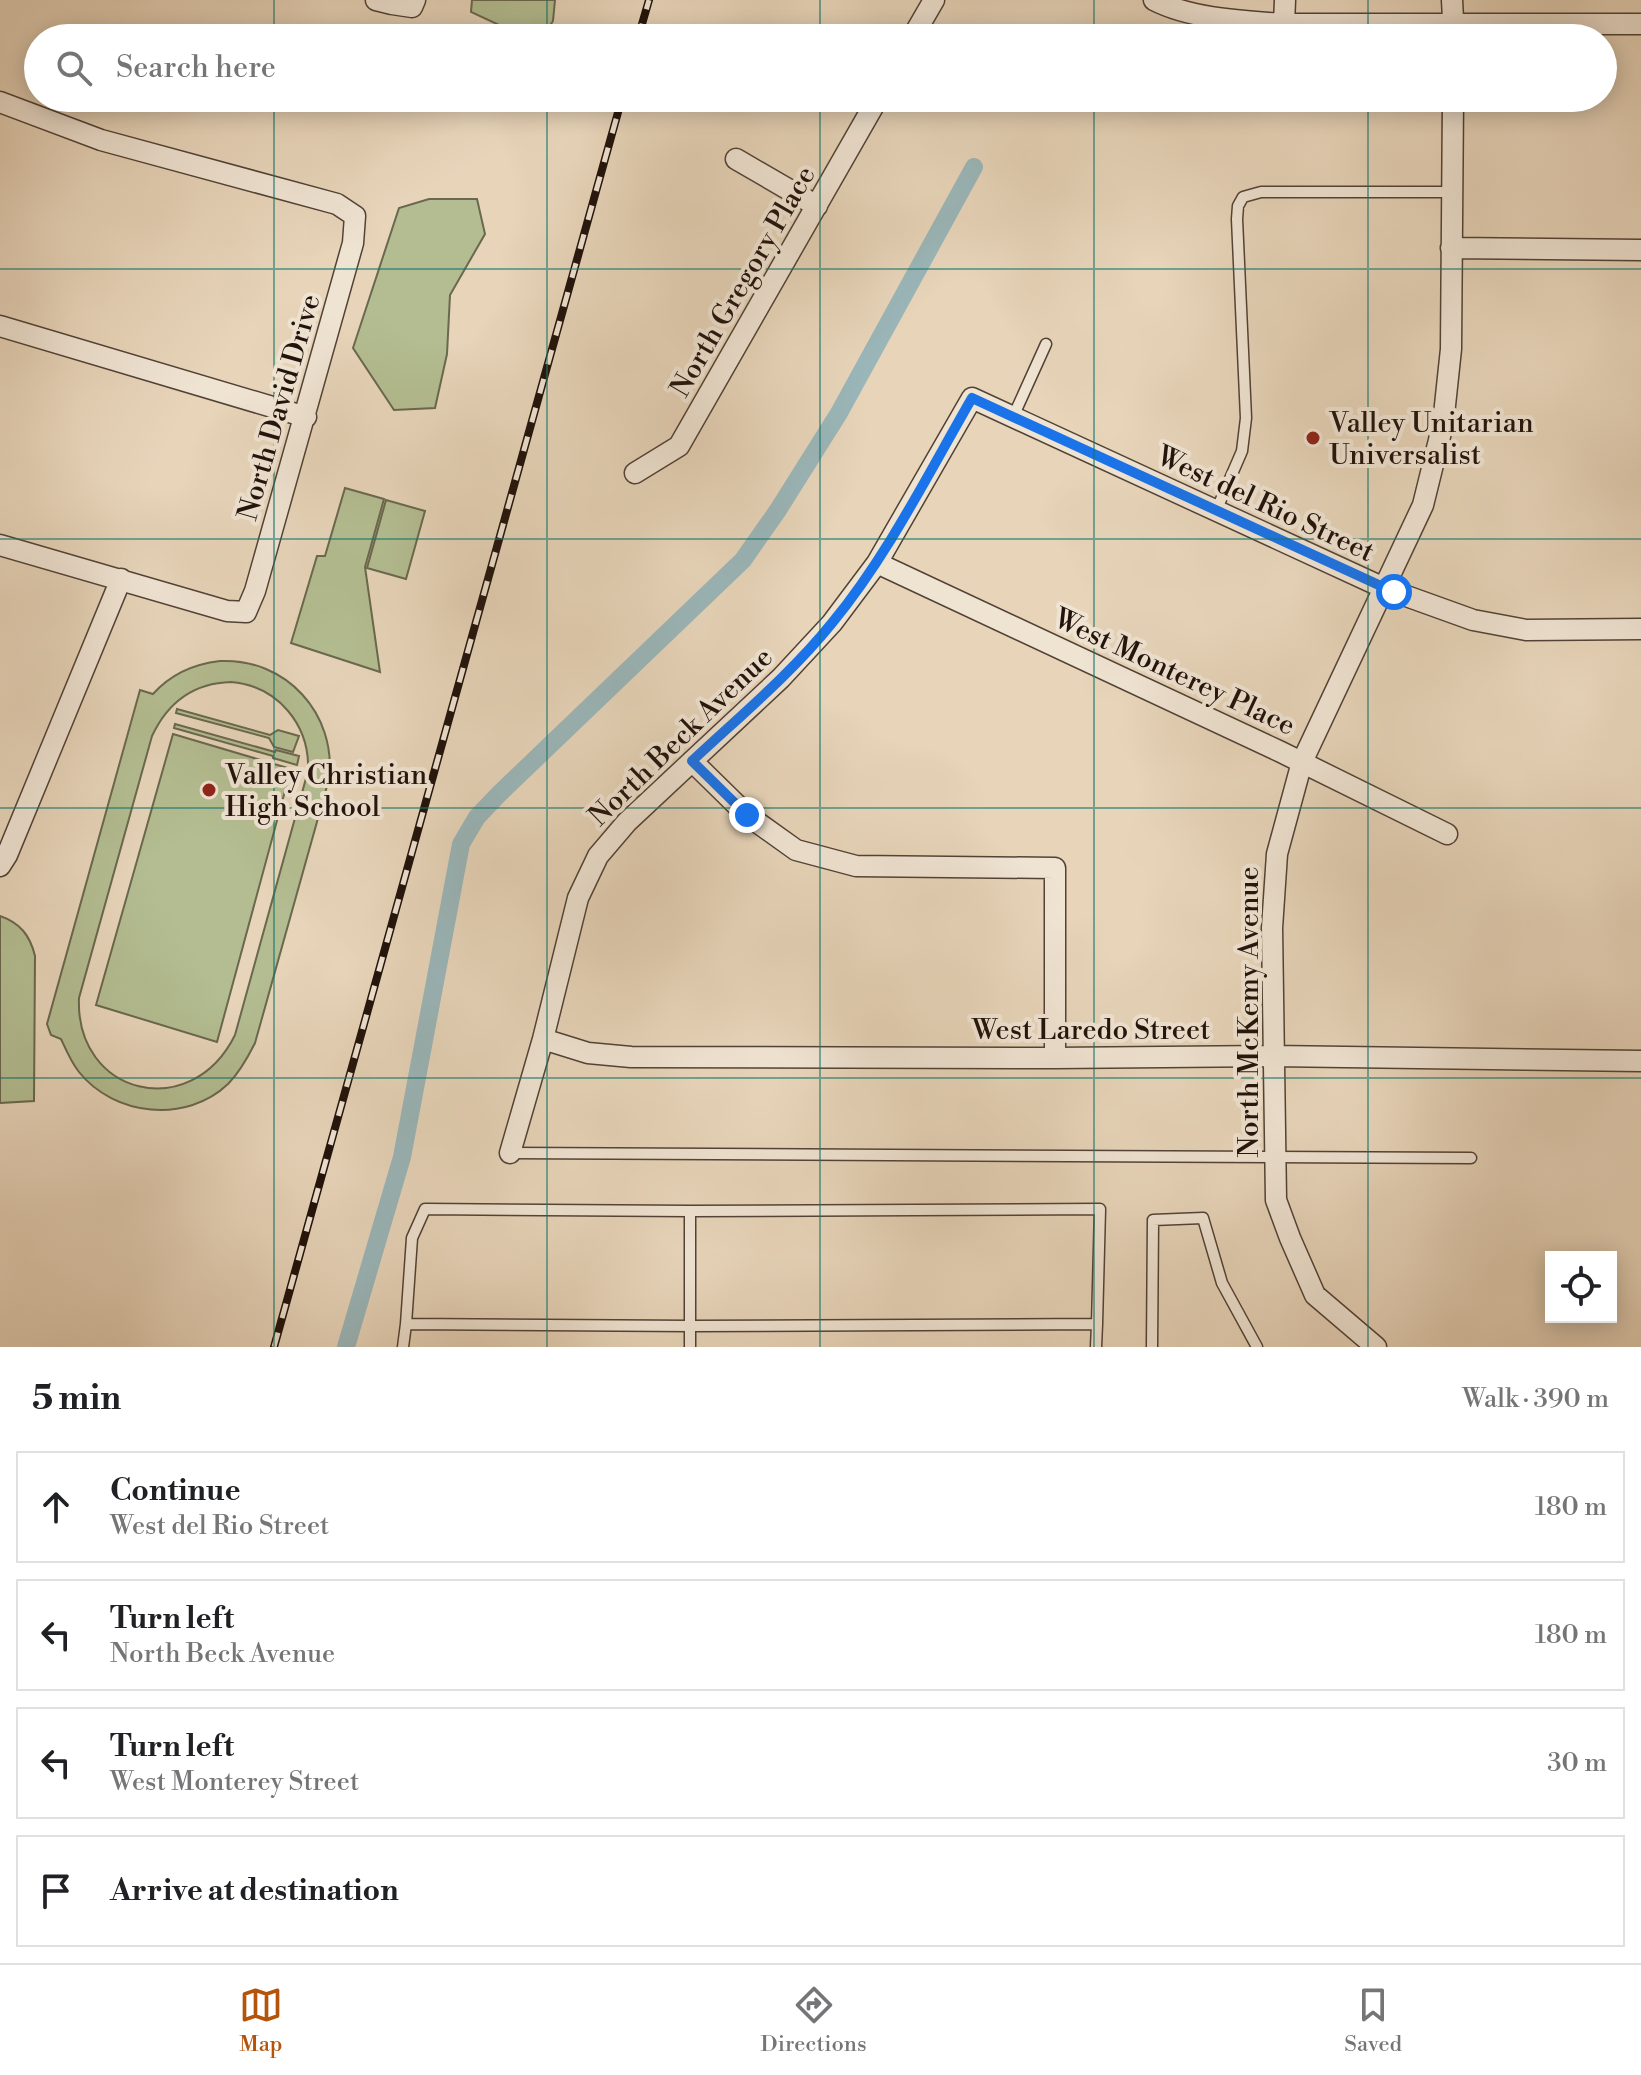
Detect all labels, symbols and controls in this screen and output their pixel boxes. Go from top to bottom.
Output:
search box [24,24,1617,112]
icon: search [52,46,96,90]
text: Search here [116,49,276,87]
street label: North Gregory Place [663,160,824,404]
street label: North David Drive [230,290,328,525]
place label: Valley Unitarian Universalist [1328,406,1534,473]
marker: Valley Unitarian Universalist [1304,429,1322,447]
street label: West del Rio Street [1150,438,1380,570]
route start [1376,574,1412,610]
street label: West Monterey Place [1047,601,1301,744]
street label: North Beck Avenue [582,640,780,834]
place label: Valley Christian High School [224,758,427,825]
marker: Valley Christian High School [200,781,218,799]
route end [729,797,765,833]
street label: North McKemy Avenue [1232,866,1267,1158]
street label: West Laredo Street [971,1013,1210,1048]
map controls [1545,1251,1617,1323]
button: locate [1545,1251,1617,1323]
text: 5 min [32,1378,121,1420]
text: Walk · 390 m [1462,1383,1609,1415]
text: Continue [110,1472,241,1510]
icon: ahead [34,1485,78,1529]
text: 180 m [1535,1491,1607,1523]
text: West del Rio Street [110,1510,329,1542]
text: Turn left [110,1600,234,1638]
icon: left [34,1613,78,1657]
text: 180 m [1535,1619,1607,1651]
text: North Beck Avenue [110,1638,335,1670]
text: Turn left [110,1728,234,1766]
icon: left [34,1741,78,1785]
text: 30 m [1547,1747,1607,1779]
text: West Monterey Street [110,1766,359,1798]
icon: arrive [34,1869,78,1913]
text: Arrive at destination [110,1872,399,1910]
tab: Map [239,1983,283,2058]
tab: Directions [761,1983,867,2058]
tab: Saved [1344,1983,1402,2058]

